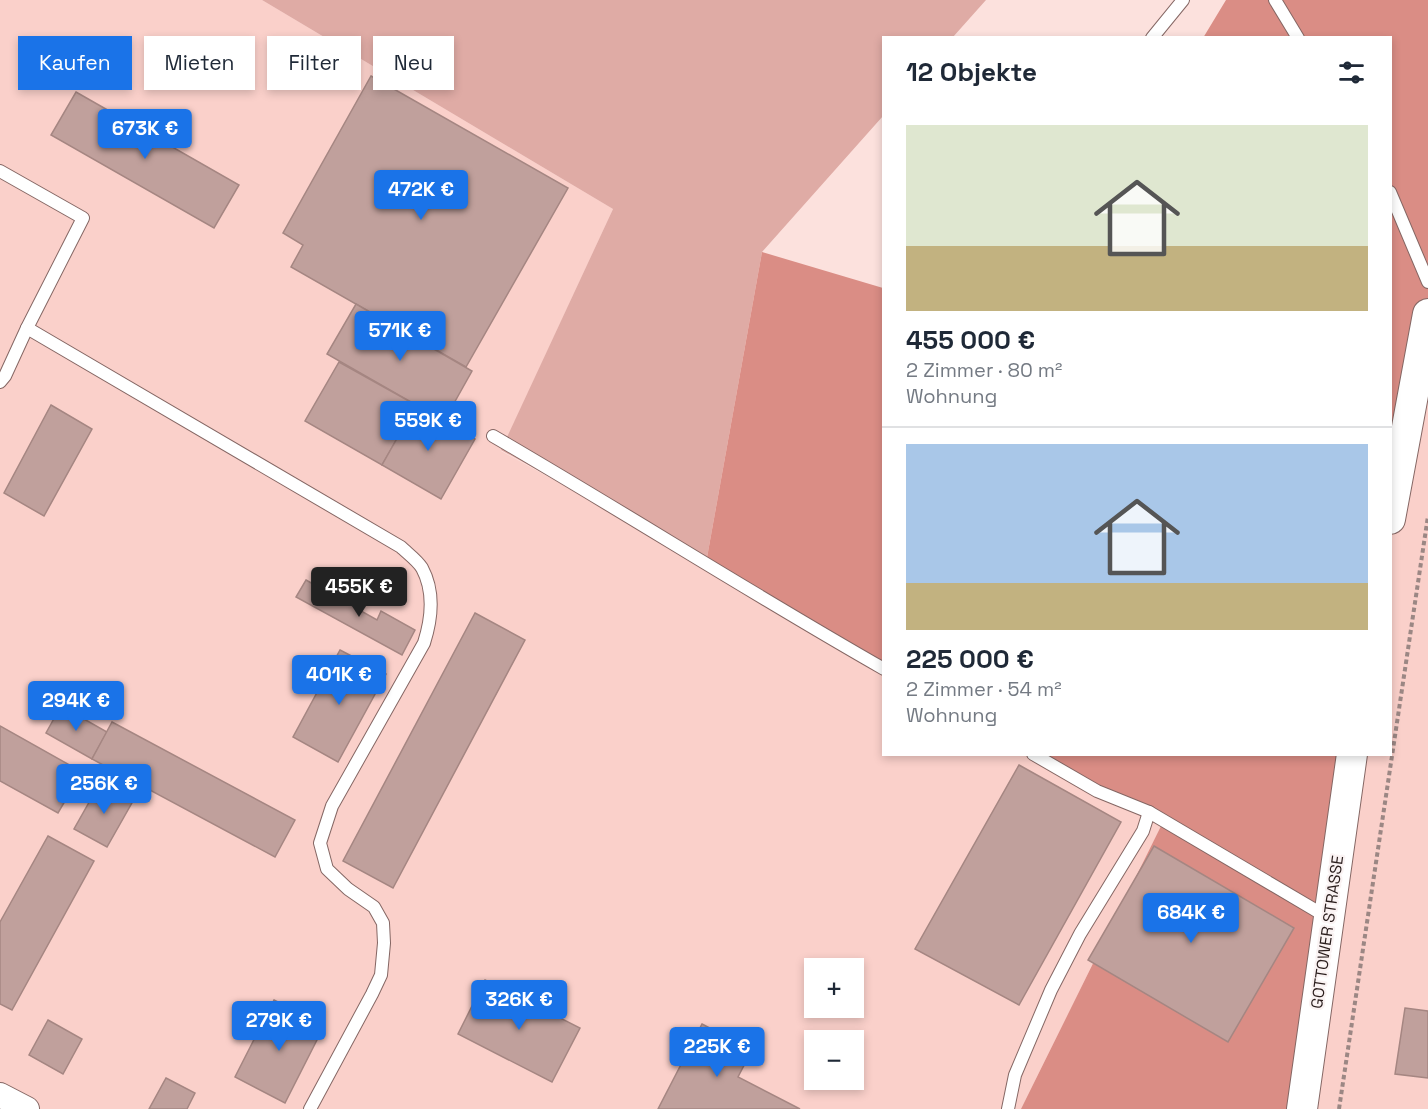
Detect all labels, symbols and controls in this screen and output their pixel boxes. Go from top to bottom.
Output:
chip: Kaufen [18,36,132,90]
chip: Mieten [144,36,255,90]
chip: Filter [267,36,361,90]
chip: Neu [373,36,454,90]
text: 12 Objekte [906,55,1037,89]
icon: filters [1335,56,1368,89]
pin: 673K € [96,109,194,160]
text: 673K € [112,115,178,141]
icon: home [1083,164,1191,272]
pin: 472K € [372,170,470,221]
text: 472K € [388,176,454,202]
pin: 571K € [351,311,449,362]
text: 571K € [369,317,431,343]
text: 455 000 € [906,323,1035,357]
text: 2 Zimmer · 80 m² [906,357,1062,383]
text: Wohnung [906,383,997,409]
pin: 559K € [379,401,477,452]
text: 559K € [394,407,462,433]
icon: home [1083,483,1191,591]
pin: 455K € [310,567,408,618]
text: 455K € [325,573,393,599]
text: 225 000 € [906,642,1034,676]
pin: 401K € [290,655,388,706]
text: 401K € [306,661,372,687]
text: 2 Zimmer · 54 m² [906,676,1062,702]
pin: 294K € [27,681,125,732]
text: 294K € [42,687,110,713]
text: Wohnung [906,702,997,728]
pin: 256K € [55,764,153,815]
text: 256K € [70,770,138,796]
street label: GOTTOWER STRASSE [1306,854,1348,1010]
pin: 684K € [1142,893,1240,944]
text: 684K € [1157,899,1225,925]
map controls [804,958,864,1090]
button: + [804,958,864,1018]
pin: 326K € [470,980,568,1031]
text: 326K € [485,986,553,1012]
pin: 279K € [230,1001,328,1052]
text: 279K € [246,1007,312,1033]
pin: 225K € [668,1027,766,1078]
button: − [804,1030,864,1090]
text: 225K € [684,1033,750,1059]

